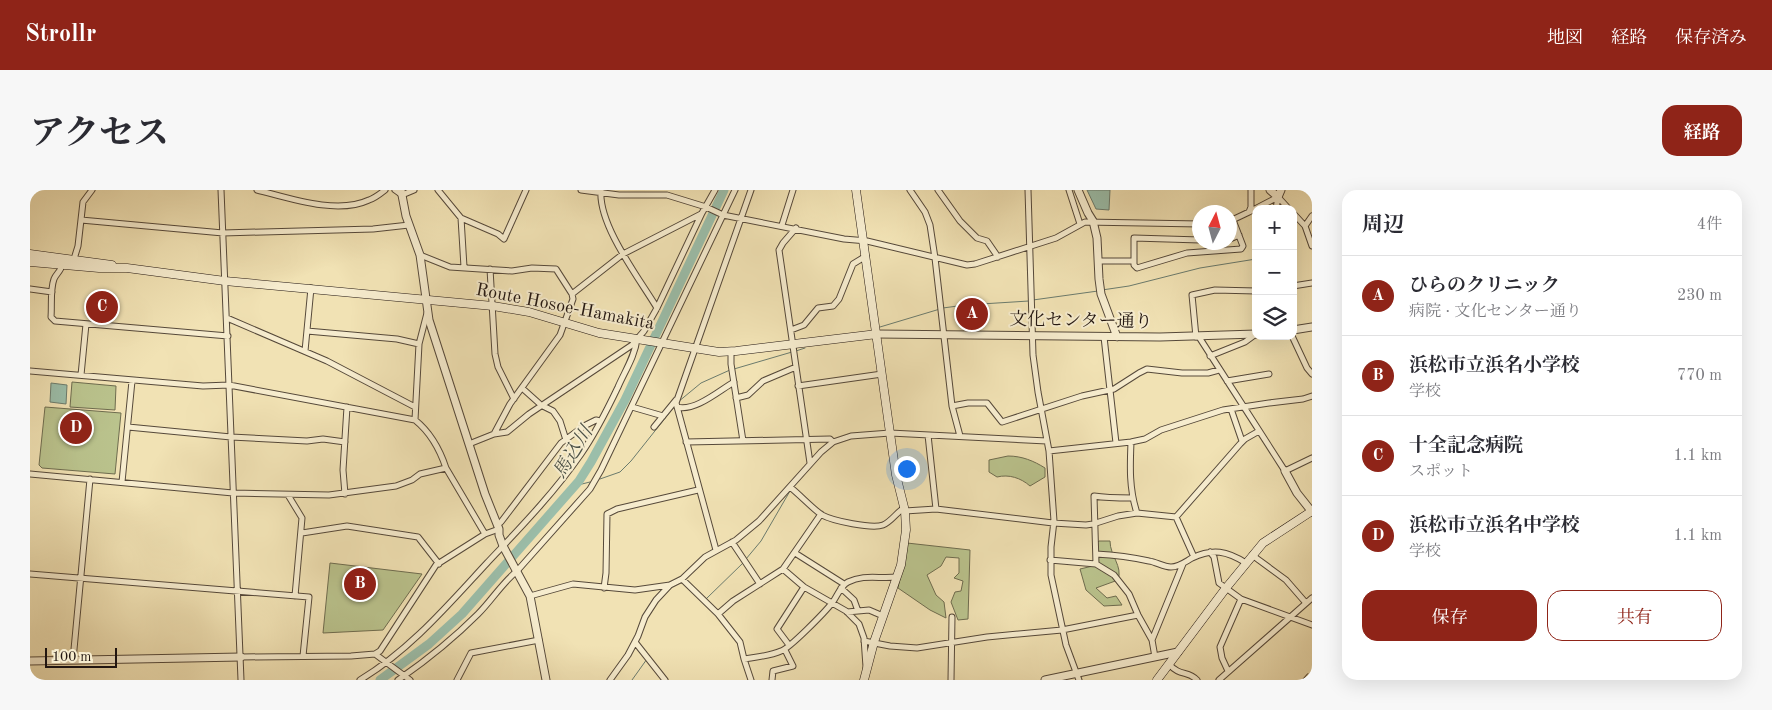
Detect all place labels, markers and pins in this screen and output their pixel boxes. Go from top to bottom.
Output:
pin: C [86,288,118,326]
pin: A [956,295,988,333]
pin: D [60,409,92,447]
pin: B [344,565,376,603]

